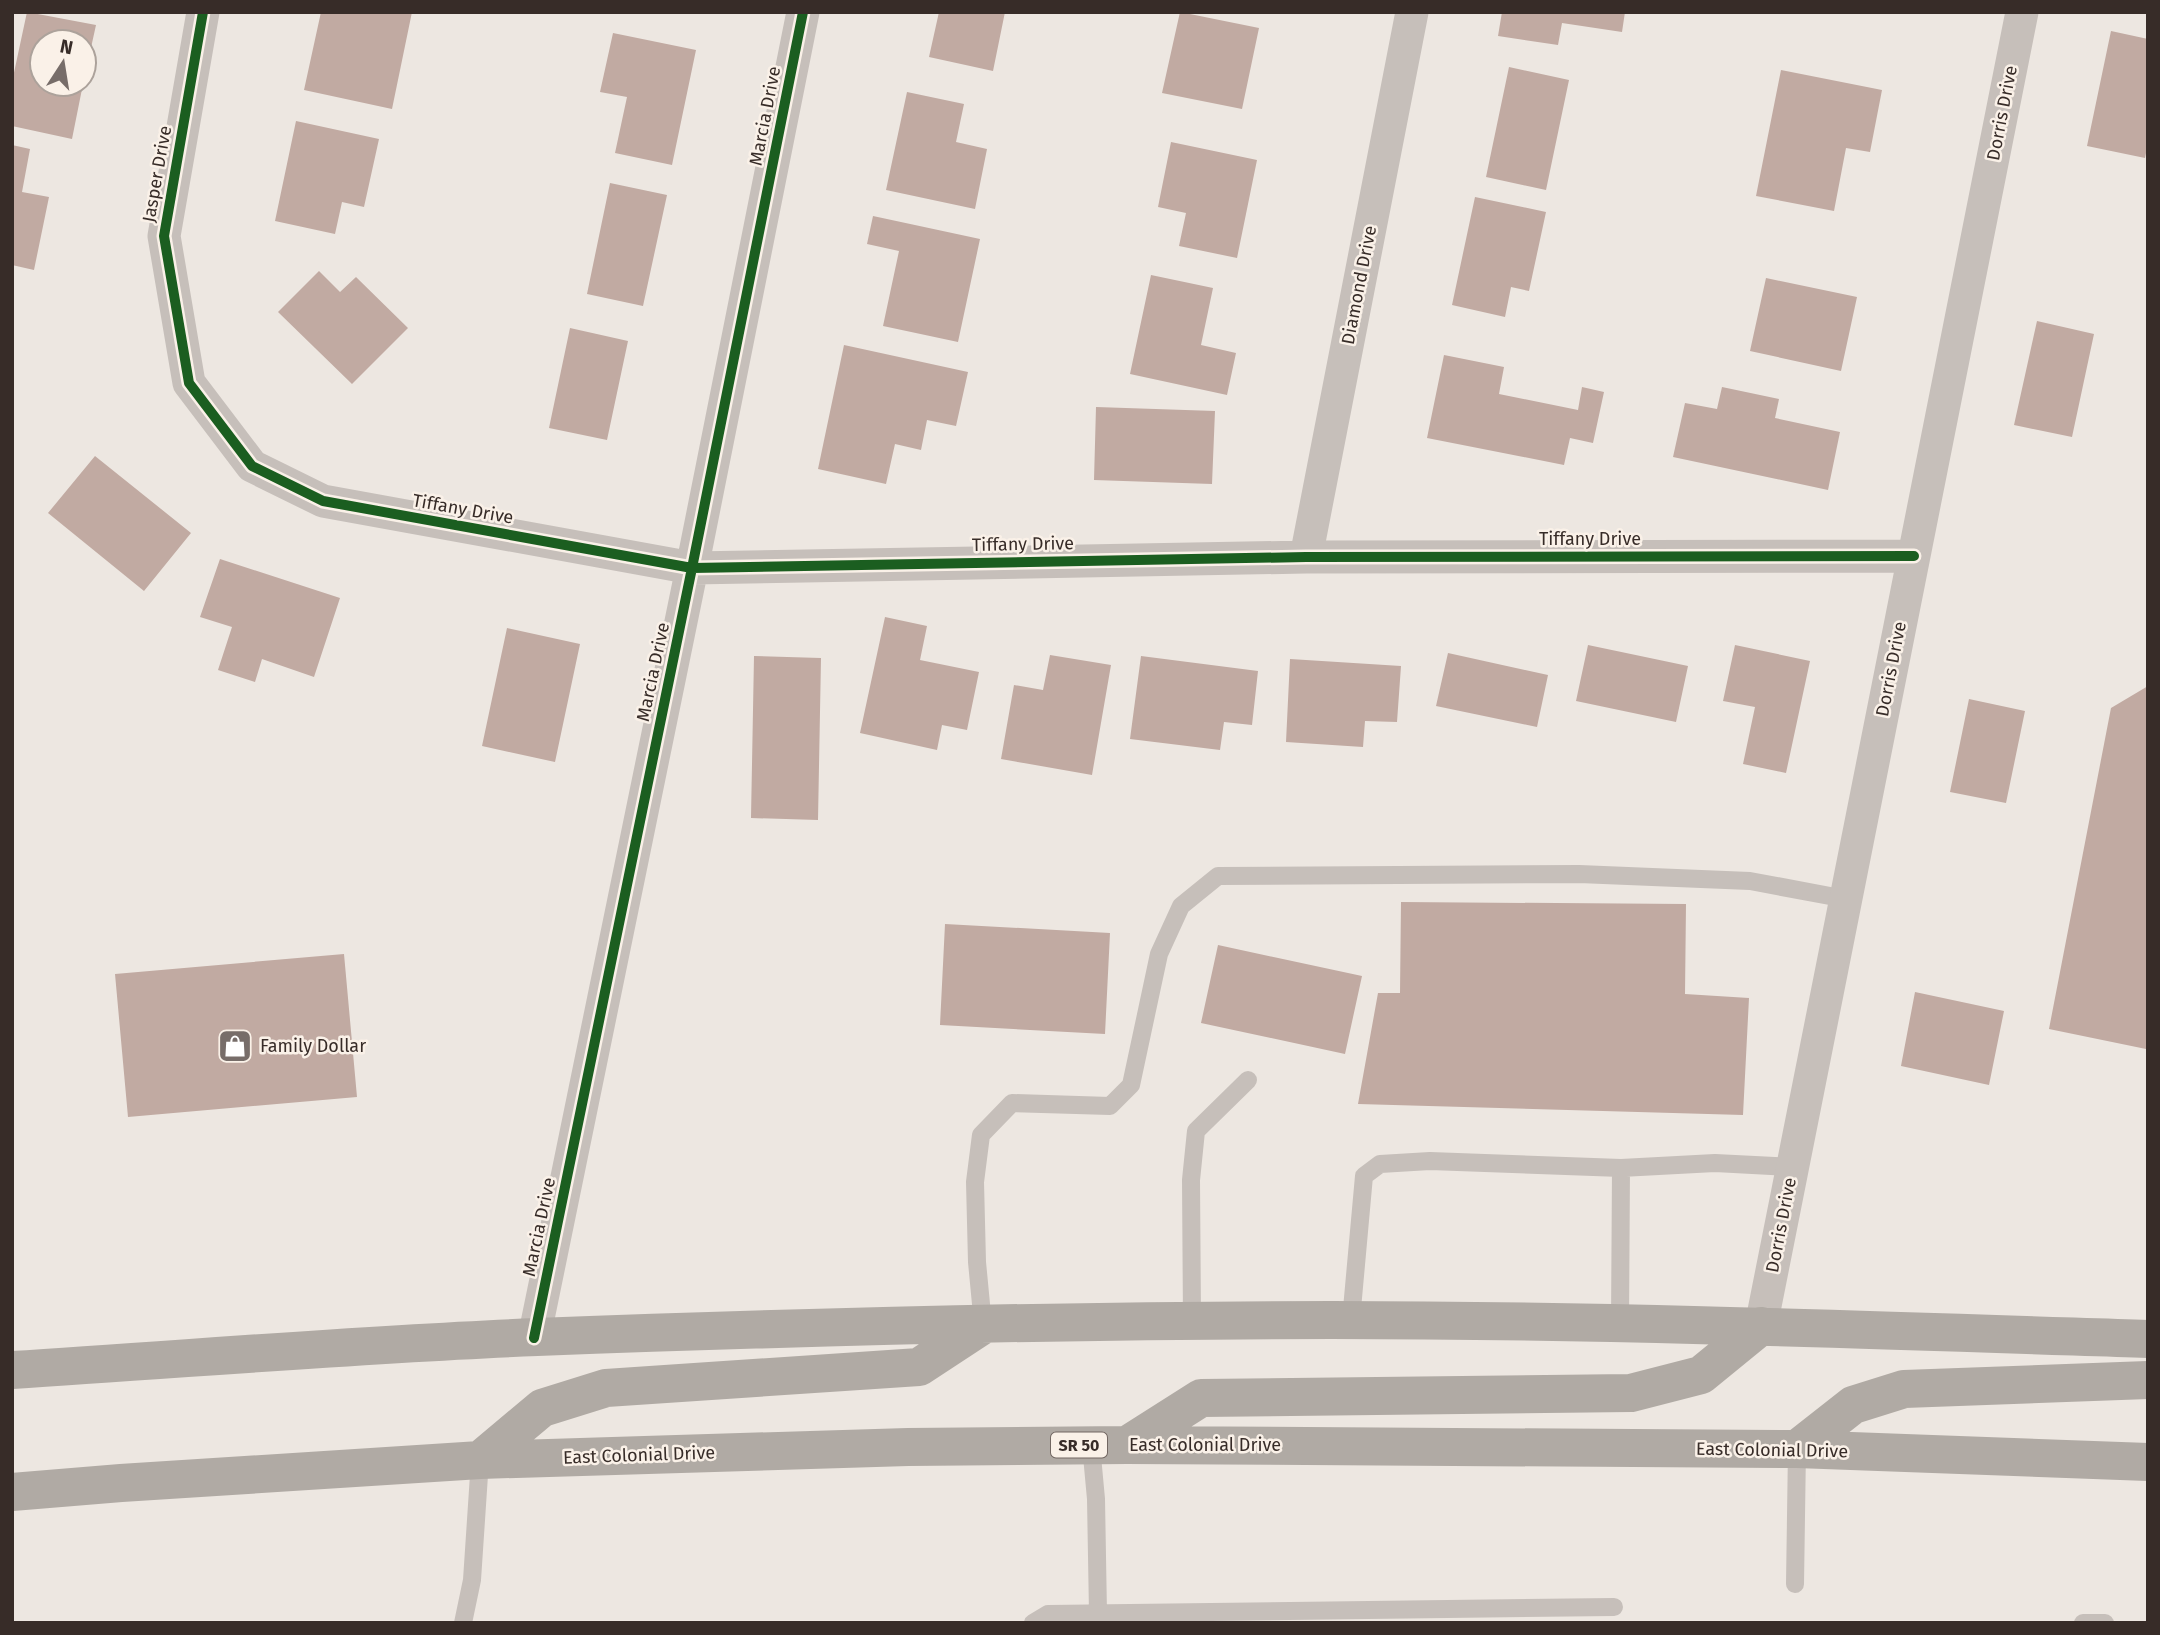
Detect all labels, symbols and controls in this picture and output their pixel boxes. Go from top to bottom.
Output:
north arrow [28,28,98,98]
text: N [58,34,75,59]
street label: Marcia Drive [745,64,785,168]
street label: Dorris Drive [1982,64,2022,162]
street label: Jasper Drive [138,124,176,224]
street label: Diamond Drive [1337,224,1381,346]
street label: Tiffany Drive [411,489,515,529]
street label: Tiffany Drive [1539,528,1641,550]
street label: Tiffany Drive [972,532,1074,556]
street label: Marcia Drive [632,620,674,724]
street label: Dorris Drive [1871,620,1911,718]
shop icon: Family Dollar [216,1027,254,1065]
place label: Family Dollar [260,1035,366,1057]
street label: Marcia Drive [518,1175,560,1279]
street label: Dorris Drive [1761,1176,1801,1274]
road number: SR 50 [1051,1432,1107,1457]
street label: East Colonial Drive [1129,1434,1281,1456]
street label: East Colonial Drive [1696,1438,1848,1462]
street label: East Colonial Drive [563,1441,715,1469]

